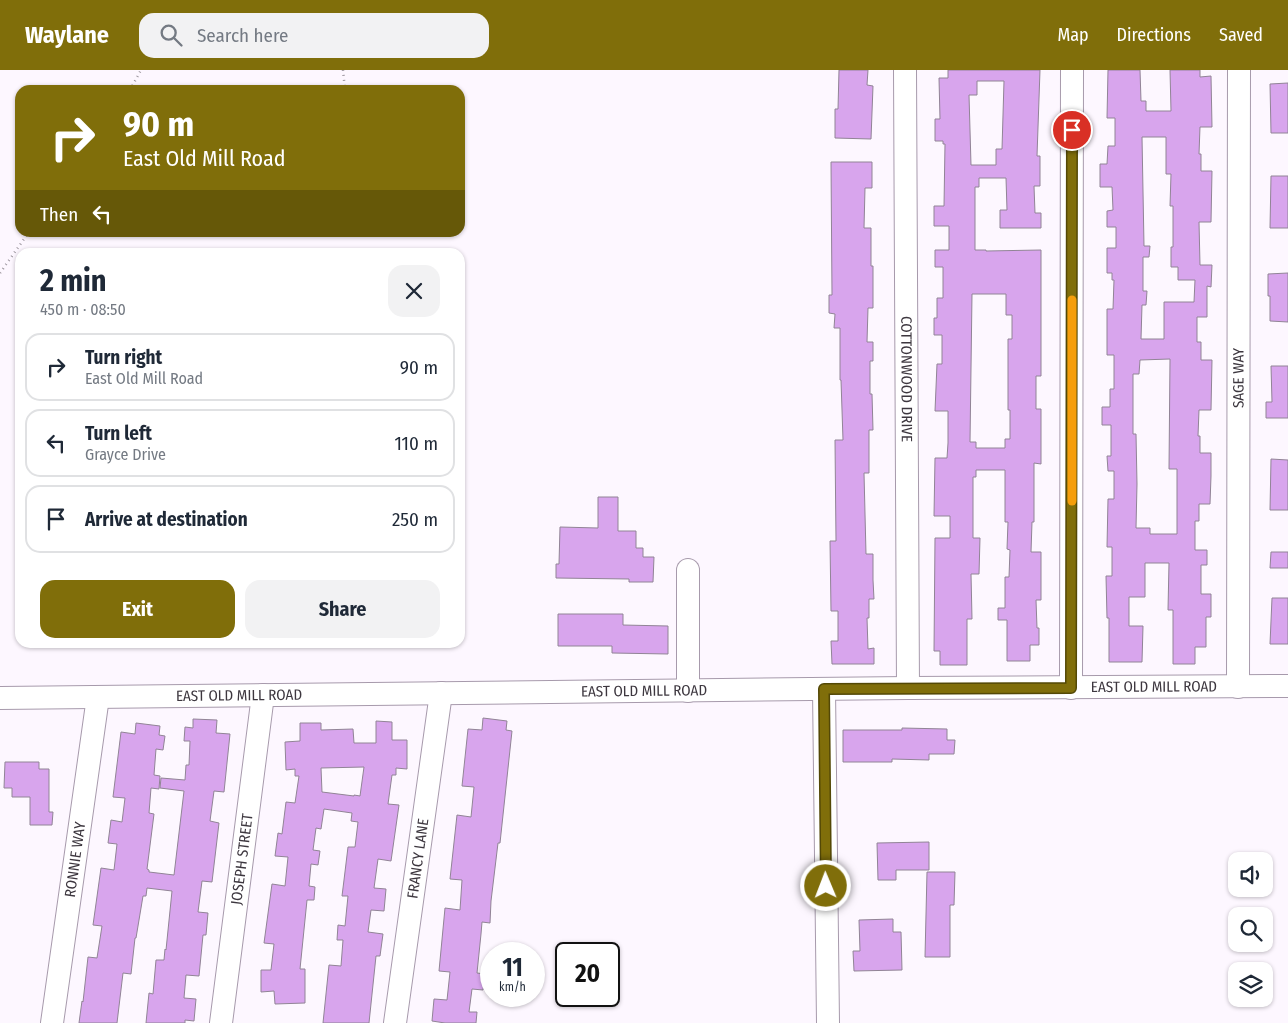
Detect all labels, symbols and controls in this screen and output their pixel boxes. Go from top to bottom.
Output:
search box [139,13,489,58]
text: Waylane [25,21,109,49]
icon: search [157,21,185,49]
text: Search here [197,24,288,47]
text: Map [1057,24,1089,46]
text: Directions [1117,24,1191,46]
text: Saved [1219,24,1263,46]
text: 90 m [123,103,194,145]
icon: right [40,105,105,170]
pin [1051,109,1093,151]
icon: arrive [1058,116,1086,144]
text: East Old Mill Road [123,145,286,172]
icon: left [88,200,116,228]
text: Then [40,203,78,226]
text: 2 min [40,263,107,299]
button: close [388,265,440,317]
text: 450 m · 08:50 [40,300,126,319]
street label: COTTONWOOD DRIVE [897,316,916,442]
text: Turn right [85,346,162,369]
street label: SAGE WAY [1229,347,1248,408]
icon: right [42,353,70,381]
text: 90 m [400,356,438,379]
text: East Old Mill Road [85,369,203,388]
text: Turn left [85,422,152,445]
icon: left [42,429,70,457]
text: 110 m [394,432,438,455]
text: Grayce Drive [85,445,166,464]
icon: arrive [42,505,70,533]
text: Arrive at destination [85,508,248,531]
text: 250 m [392,508,438,531]
button: Exit [40,580,235,638]
button: Share [245,580,440,638]
street label: EAST OLD MILL ROAD [1091,677,1217,696]
street label: EAST OLD MILL ROAD [581,681,707,701]
street label: EAST OLD MILL ROAD [176,686,302,705]
street label: JOSEPH STREET [227,813,257,906]
street label: FRANCY LANE [403,817,432,900]
street label: RONNIE WAY [61,820,89,899]
map controls [1228,852,1273,1007]
button: sound [1228,852,1273,897]
position arrow [799,859,851,911]
button: search [1228,907,1273,952]
speed limit sign: 20 [555,942,620,1007]
text: 11 [502,953,523,983]
button: layers [1228,962,1273,1007]
text: km/h [499,980,526,994]

